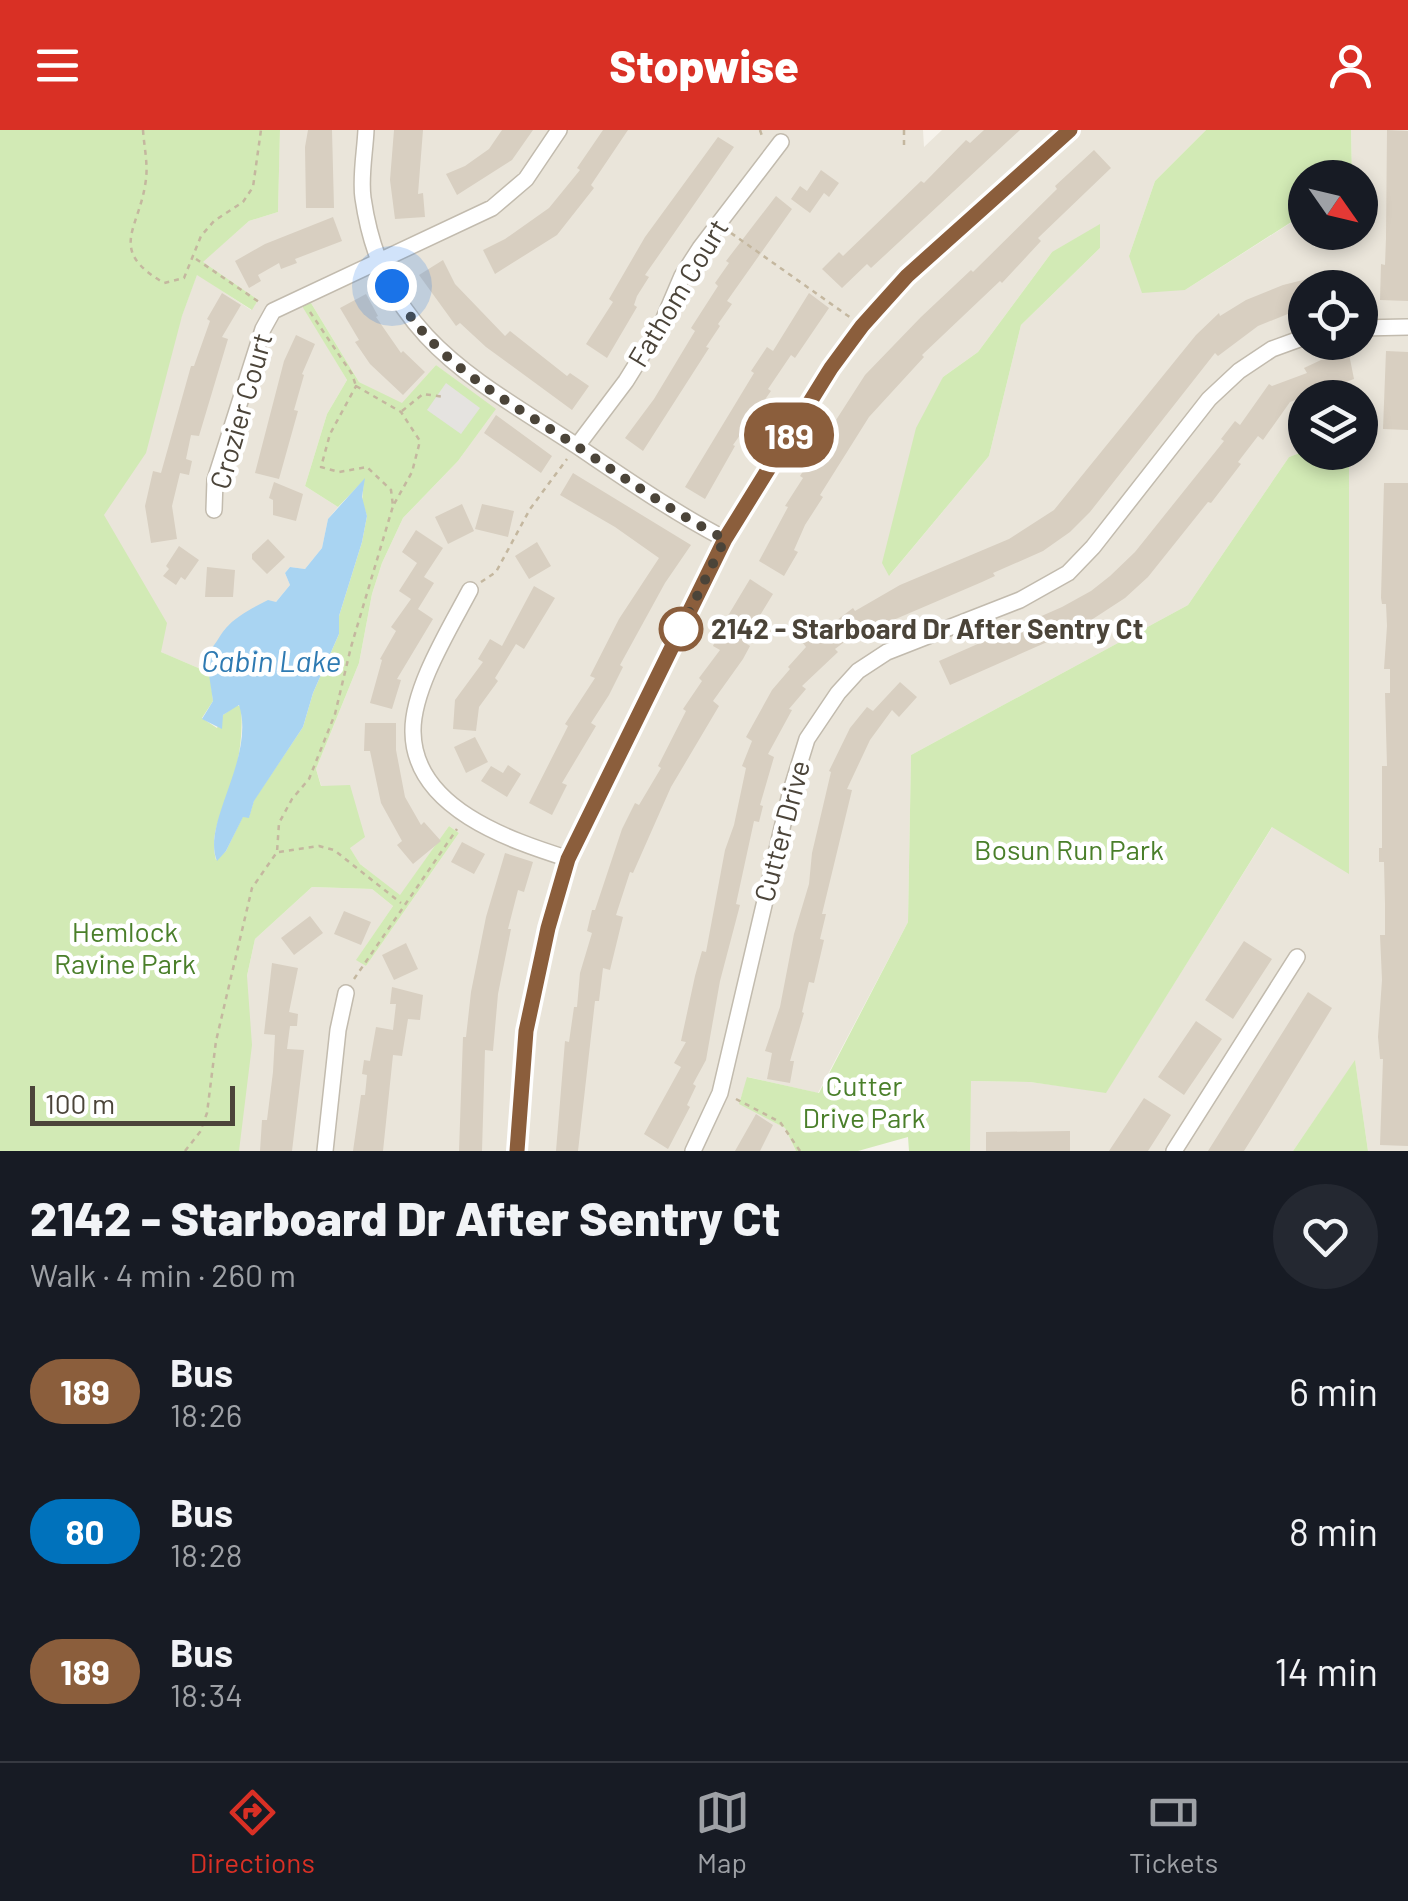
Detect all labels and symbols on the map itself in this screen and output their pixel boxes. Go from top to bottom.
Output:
north arrow [1288,160,1378,250]
street label: Fathom Court [620,212,735,373]
your location [367,261,417,311]
street label: Crozier Court [202,329,279,493]
line badge: 189 [732,402,846,468]
marker: 2142 - Starboard Dr After Sentry Ct [660,608,702,650]
place label: 2142 - Starboard Dr After Sentry Ct [711,611,1143,645]
water label: Cabin Lake [201,642,341,678]
street label: Cutter Drive [746,756,816,905]
park label: Bosun Run Park [974,832,1164,866]
park label: Hemlock Ravine Park [54,914,196,980]
park label: Cutter Drive Park [802,1068,926,1134]
scale bar [30,1081,235,1126]

